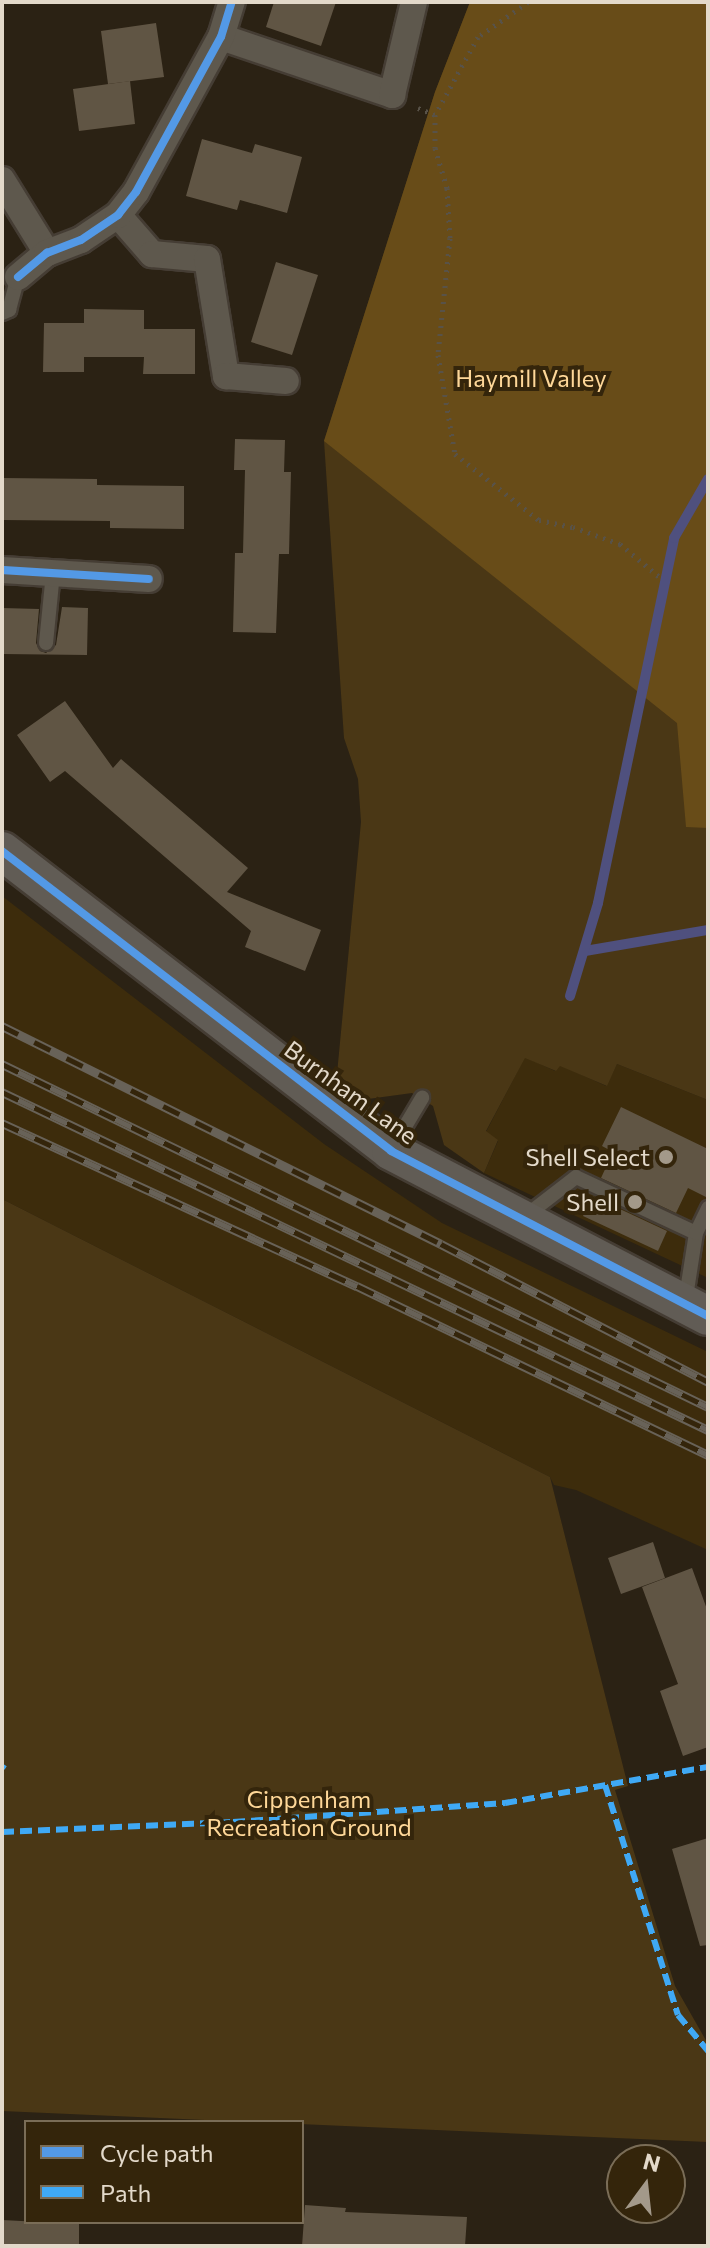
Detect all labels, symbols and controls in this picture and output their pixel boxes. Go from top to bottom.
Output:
park label: Haymill Valley [455,364,607,392]
street label: Burnham Lane [279,1034,423,1150]
place label: Shell Select [526,1143,650,1171]
marker: Shell Select [657,1148,675,1166]
place label: Shell [566,1188,619,1216]
marker: Shell [626,1193,644,1211]
park label: Cippenham Recreation Ground [206,1785,412,1841]
legend [24,2120,304,2224]
text: Cycle path [100,2138,214,2167]
north arrow [606,2144,686,2224]
text: N [640,2147,663,2177]
text: Path [100,2178,151,2207]

